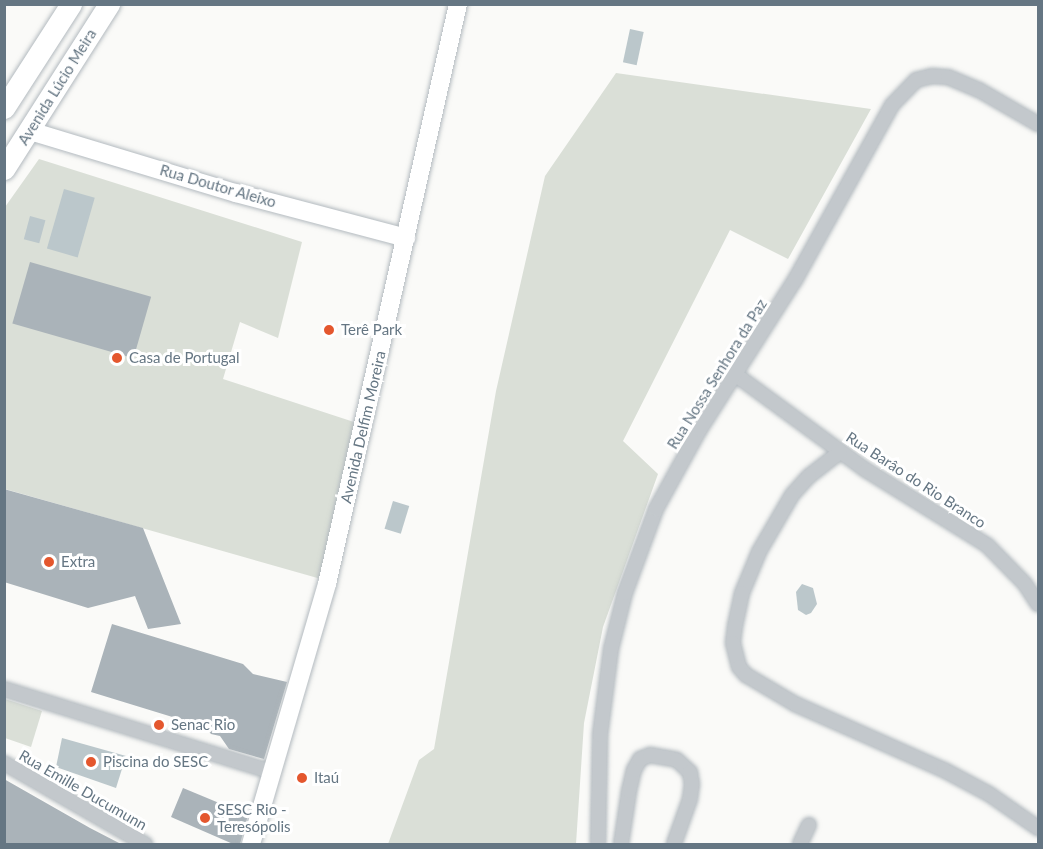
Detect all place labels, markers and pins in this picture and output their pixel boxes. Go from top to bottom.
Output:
place label: Terê Park [341,321,402,339]
marker: Terê Park [322,323,336,337]
place label: Casa de Portugal [129,349,240,367]
marker: Casa de Portugal [110,351,124,365]
place label: Extra [61,553,95,571]
marker: Extra [42,555,56,569]
place label: Senac Rio [171,716,235,734]
marker: Senac Rio [152,718,166,732]
place label: Piscina do SESC [103,753,208,771]
marker: Piscina do SESC [84,755,98,769]
place label: Itaú [314,769,339,787]
marker: Itaú [295,771,309,785]
place label: SESC Rio - Teresópolis [217,800,291,835]
marker: SESC Rio - Teresópolis [198,811,212,825]

